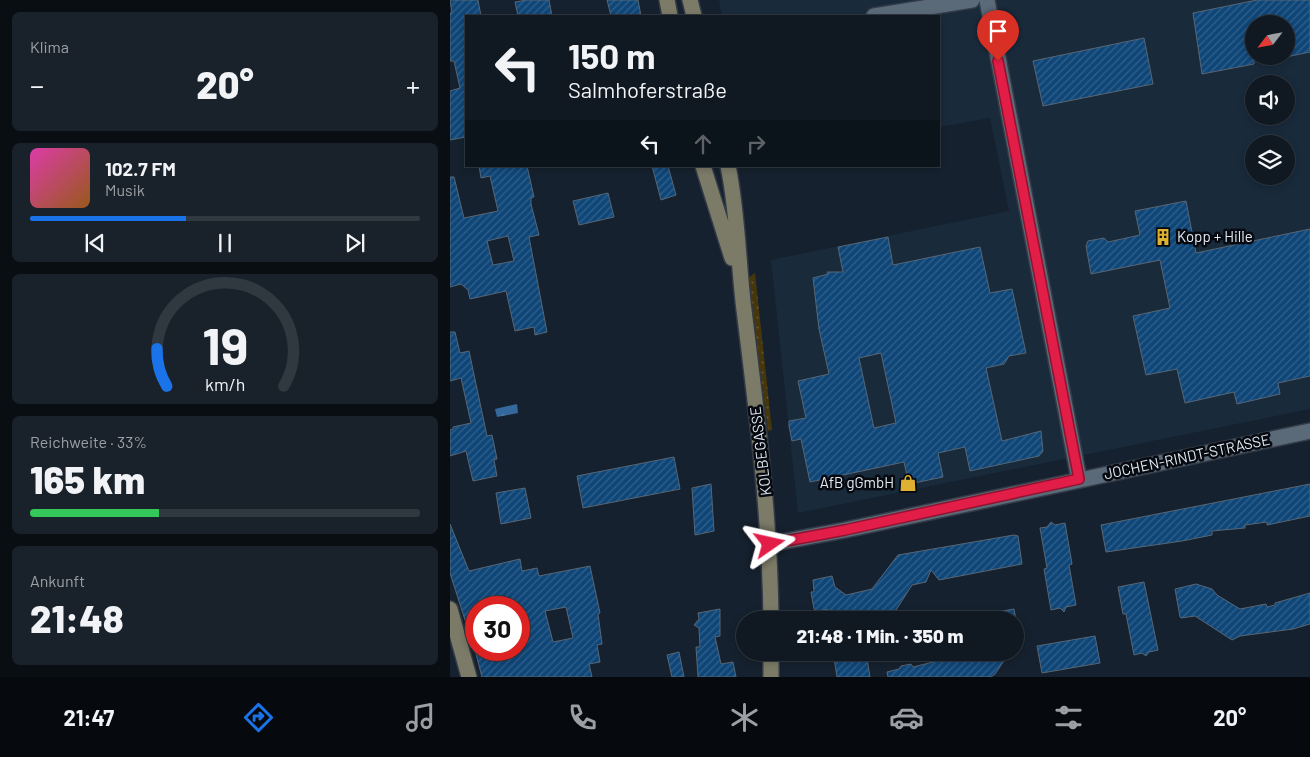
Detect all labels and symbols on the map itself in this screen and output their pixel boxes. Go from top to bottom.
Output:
pin [977,10,1019,61]
north arrow [1245,15,1295,65]
building icon: Kopp + Hille [1153,227,1173,247]
place label: Kopp + Hille [1177,227,1253,245]
street label: KOLBEGASSE [746,406,774,497]
street label: JOCHEN-RINDT-STRASSE [1102,430,1271,482]
place label: AfB gGmbH [820,473,894,491]
shop icon: AfB gGmbH [898,473,918,493]
position arrow [743,517,795,569]
speed limit sign: 30 [465,596,530,661]

